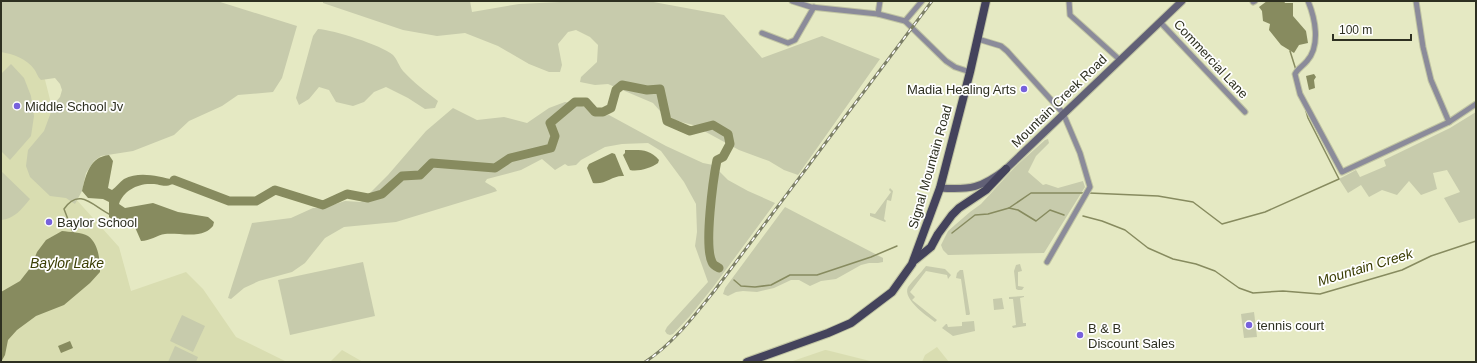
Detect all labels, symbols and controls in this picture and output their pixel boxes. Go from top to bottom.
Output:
scale bar [1333,16,1411,42]
street label: Commercial Lane [1171,17,1251,101]
text: 100 m [1339,23,1372,37]
street label: Mountain Creek Road [1008,52,1110,150]
place label: Madia Healing Arts [907,82,1016,97]
marker: Madia Healing Arts [1019,84,1029,94]
place label: Middle School Jv [25,99,124,114]
marker: Middle School Jv [12,101,22,111]
street label: Signal Mountain Road [905,103,955,231]
place label: Baylor School [57,215,137,230]
marker: Baylor School [44,217,54,227]
water label: Mountain Creek [1315,245,1416,289]
water label: Baylor Lake [30,255,104,271]
place label: tennis court [1257,318,1325,333]
marker: tennis court [1244,320,1254,330]
place label: B & B Discount Sales [1088,321,1175,351]
marker: B & B Discount Sales [1075,330,1085,340]

